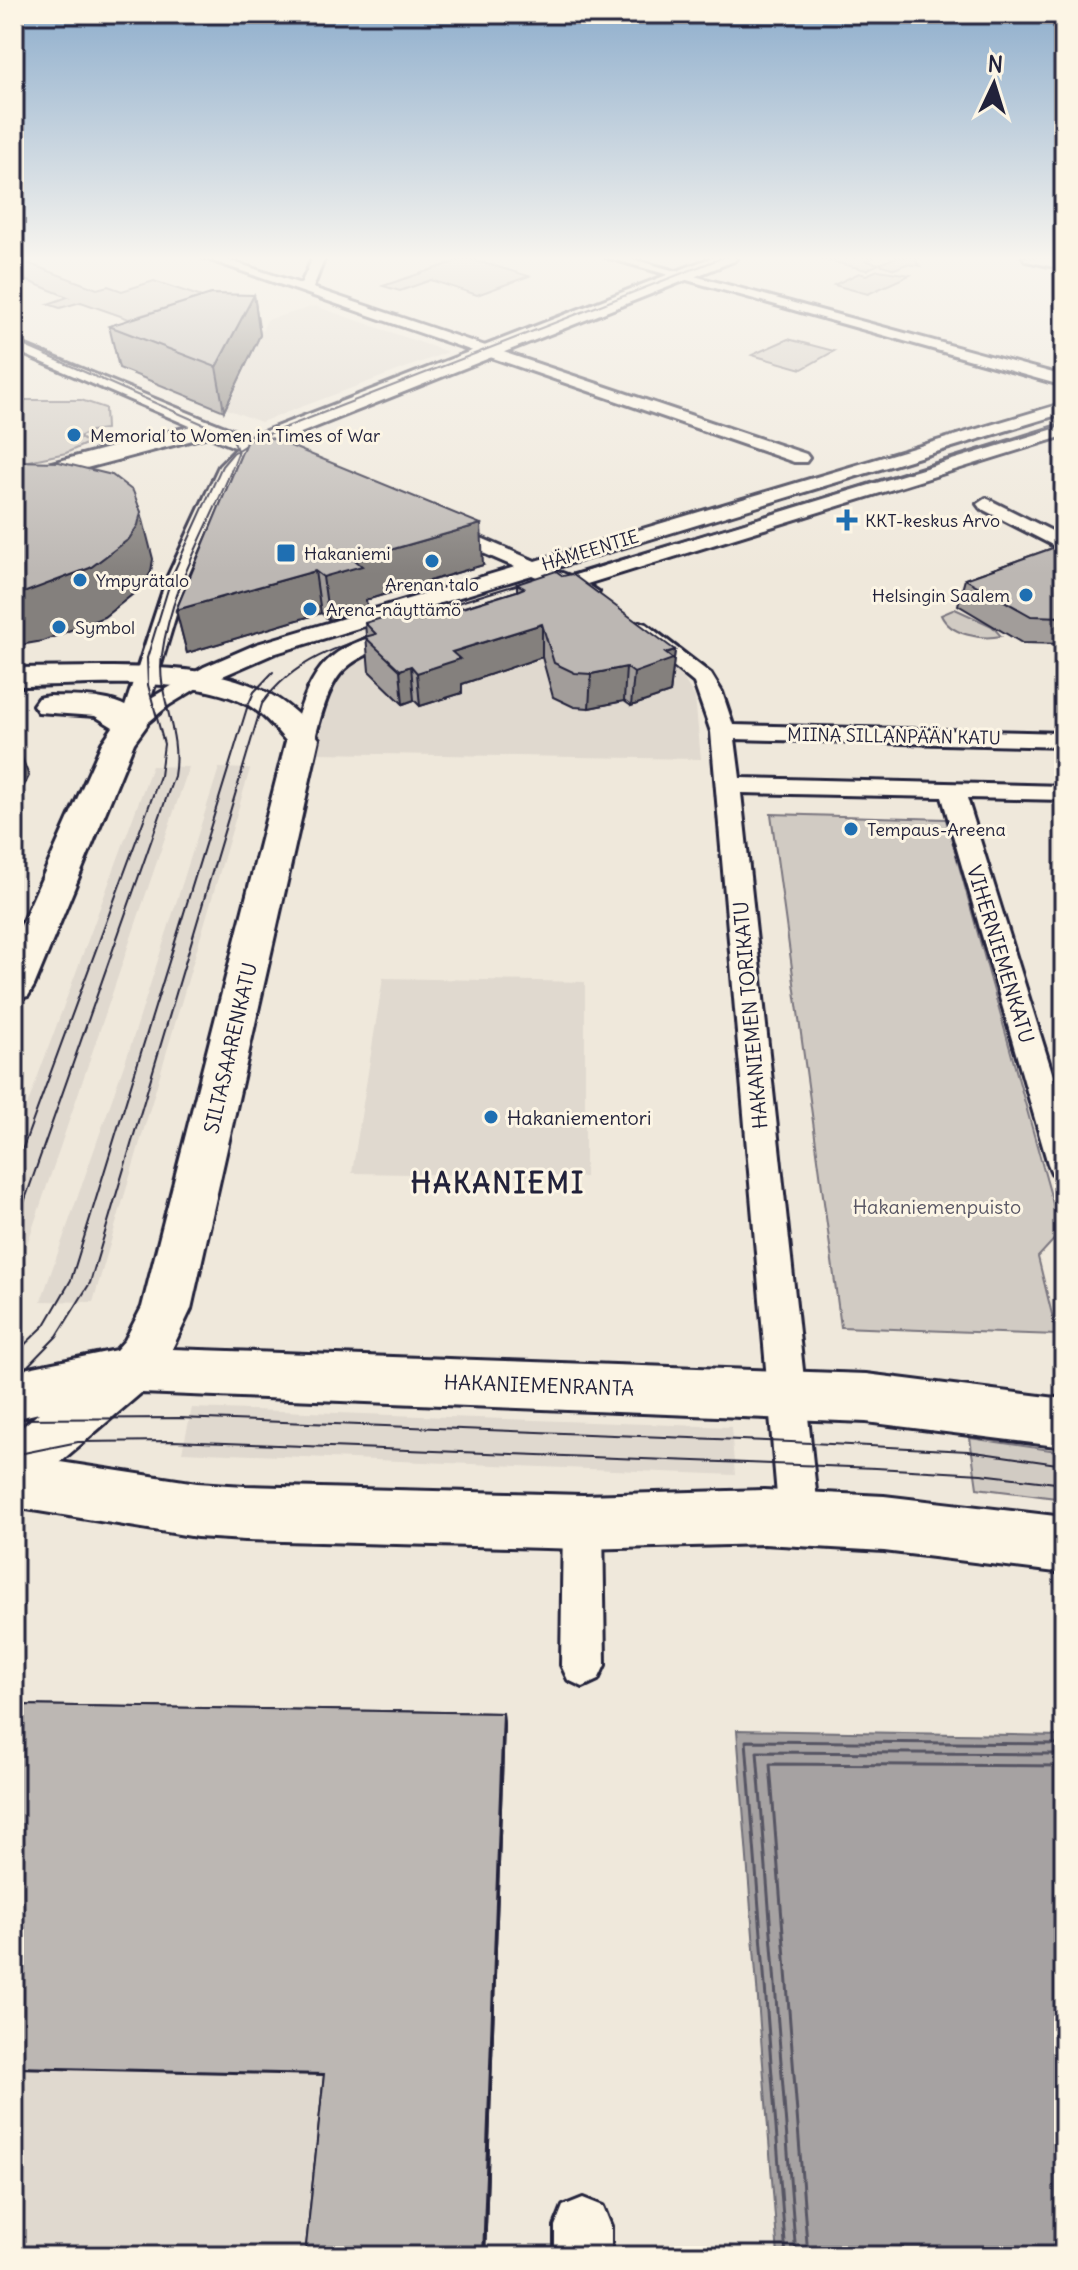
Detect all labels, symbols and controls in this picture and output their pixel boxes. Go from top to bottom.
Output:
north arrow [954,44,1034,124]
text: N [987,50,1004,79]
place label: Memorial to Women in Times of War [90,424,381,447]
marker: Memorial to Women in Times of War [65,426,83,444]
marker: KKT-keskus Arvo [836,509,858,531]
place label: KKT-keskus Arvo [865,509,1000,532]
street label: HÄMEENTIE [539,524,641,576]
marker: Hakaniemi [275,542,297,564]
place label: Hakaniemi [304,542,391,565]
marker: Arenan talo [423,552,441,570]
place label: Ympyrätalo [96,569,189,592]
marker: Ympyrätalo [71,571,89,589]
place label: Arenan talo [385,573,479,596]
place label: Helsingin Saalem [872,584,1010,607]
marker: Helsingin Saalem [1017,586,1035,604]
place label: Arena-näyttämö [326,598,461,621]
marker: Arena-näyttämö [301,600,319,618]
place label: Symbol [75,616,135,639]
marker: Symbol [50,618,68,636]
street label: MIINA SILLANPÄÄN KATU [787,723,1001,749]
place label: Tempaus-Areena [867,818,1006,841]
marker: Tempaus-Areena [842,820,860,838]
street label: VIHERNIEMENKATU [962,862,1040,1046]
street label: HAKANIEMEN TORIKATU [728,900,772,1130]
street label: SILTASAARENKATU [198,960,262,1136]
place label: Hakaniementori [507,1105,651,1130]
marker: Hakaniementori [482,1108,500,1126]
district label: HAKANIEMI [411,1165,585,1201]
park label: Hakaniemenpuisto [853,1194,1021,1219]
street label: HAKANIEMENRANTA [443,1369,635,1401]

